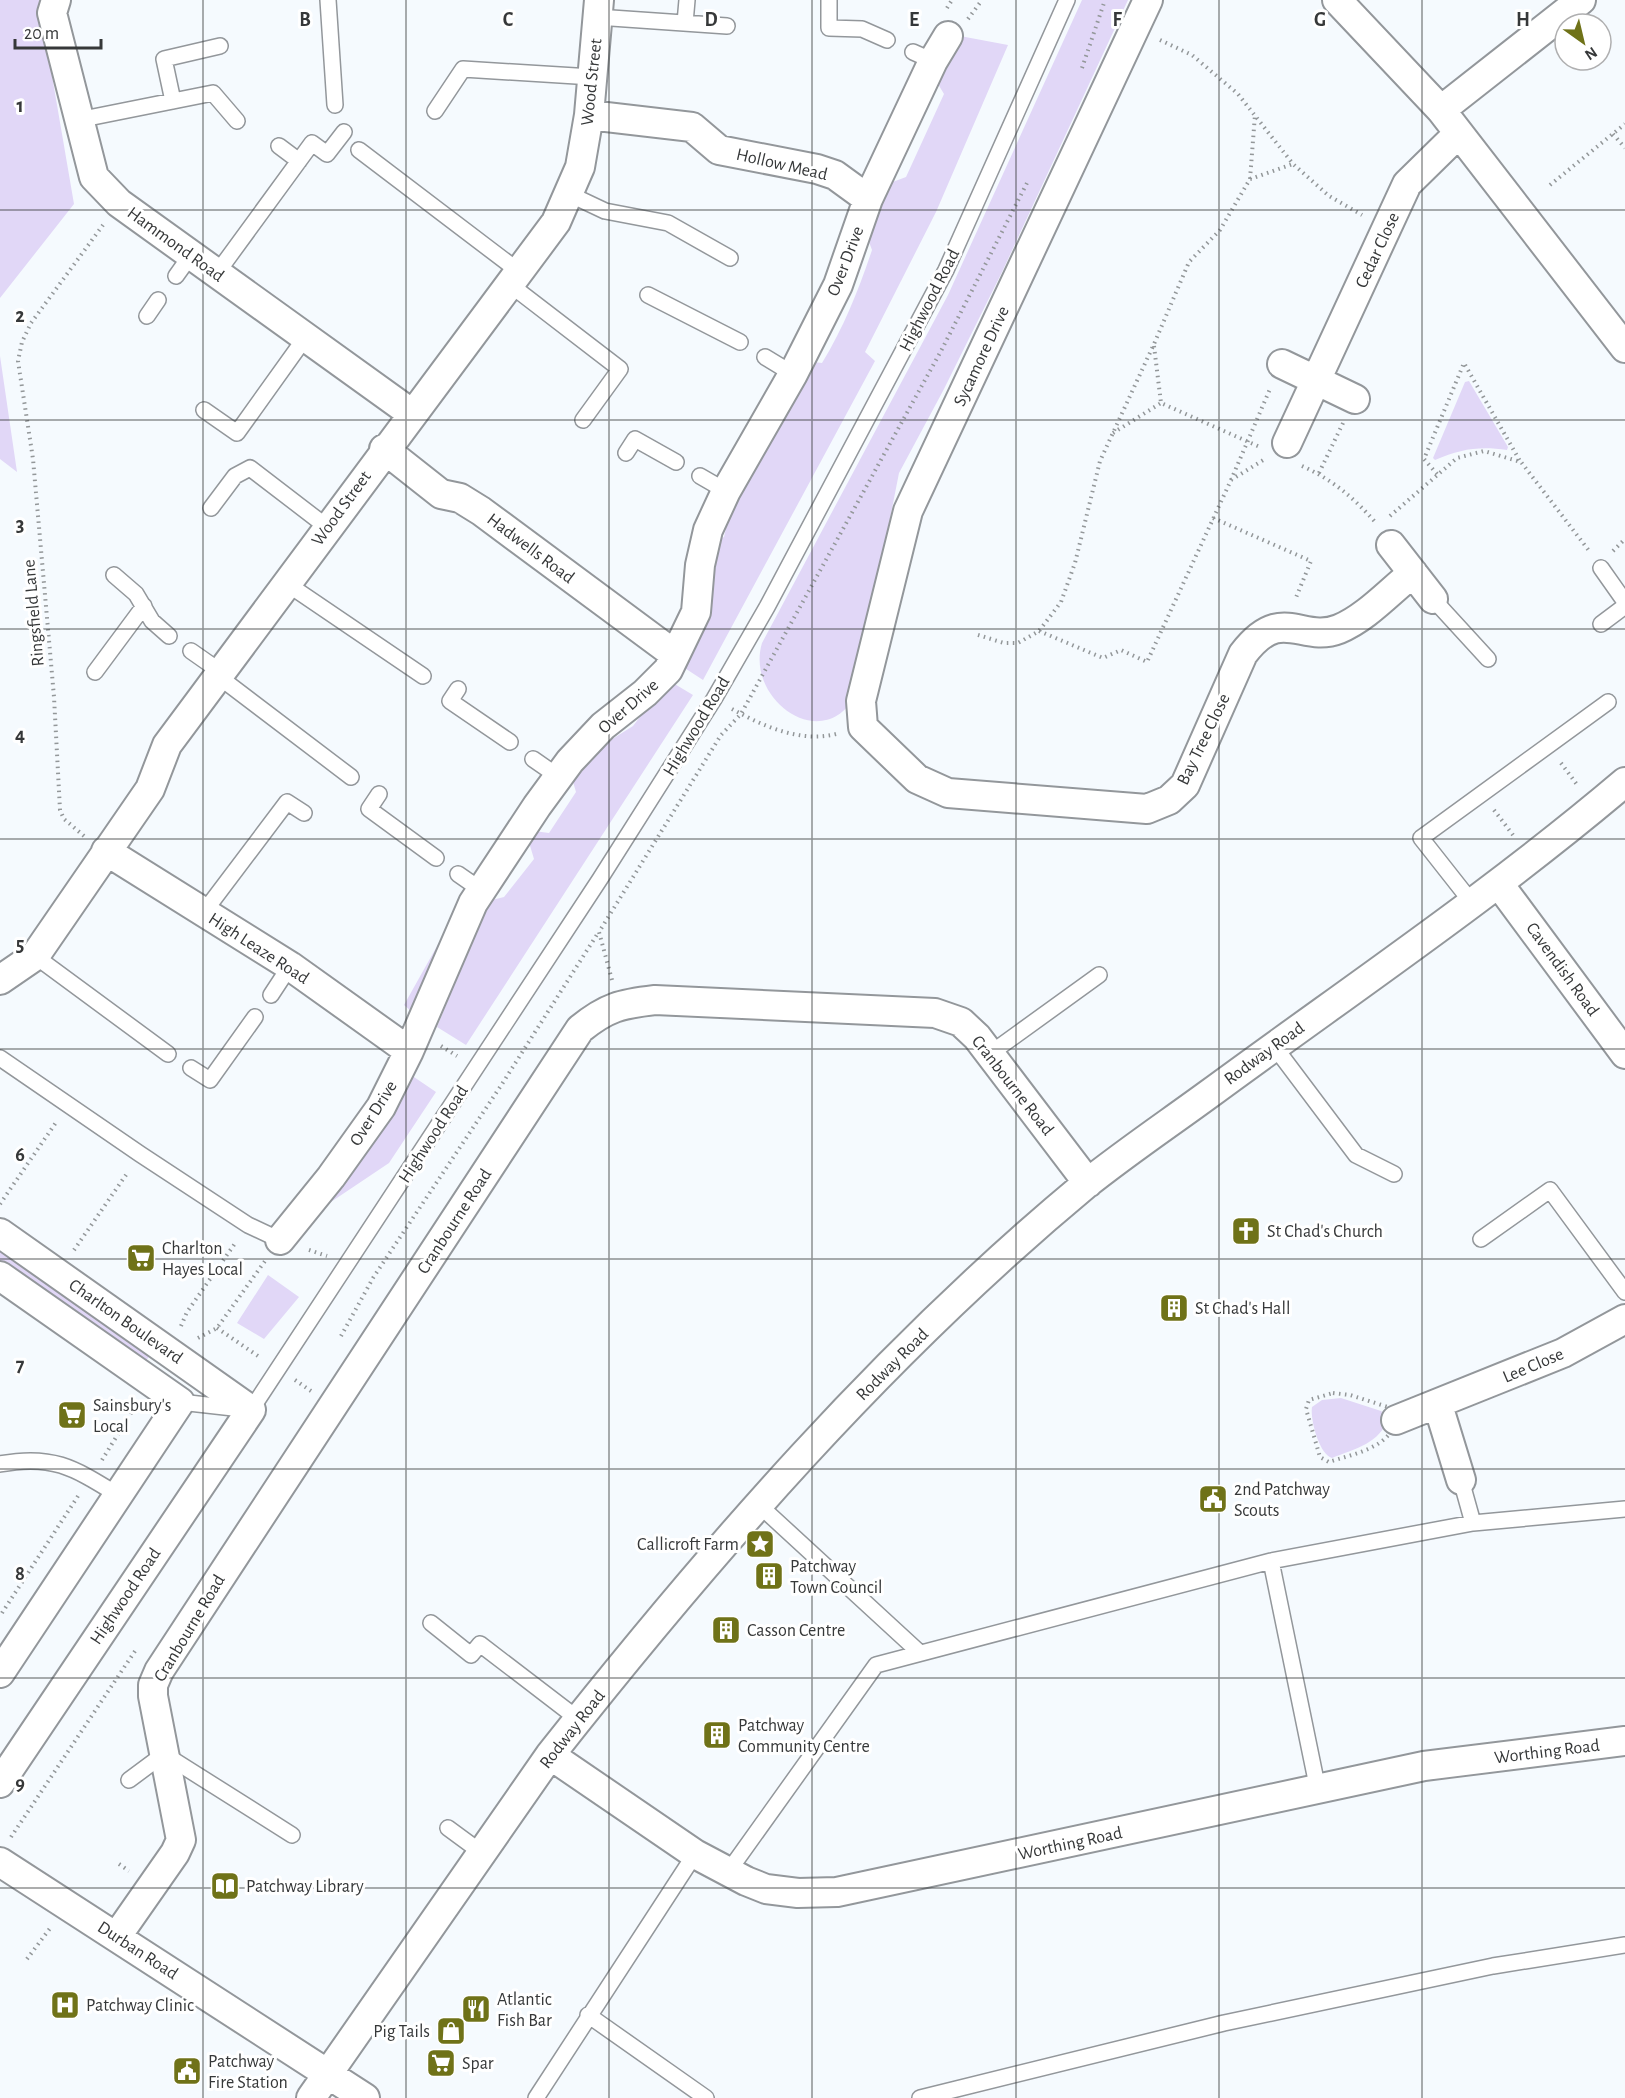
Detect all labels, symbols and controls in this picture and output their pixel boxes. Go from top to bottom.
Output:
text: B [299,10,311,30]
text: C [503,10,514,30]
text: D [704,10,718,30]
text: E [909,10,919,30]
text: F [1112,10,1122,30]
text: G [1314,10,1326,30]
text: H [1516,10,1530,30]
scale bar [15,12,100,50]
north arrow [1553,12,1613,72]
text: 20 m [24,25,59,43]
street label: Wood Street [578,37,606,127]
text: N [1582,44,1600,63]
text: 1 [16,96,24,116]
street label: Hollow Mead [734,146,829,184]
street label: Hammond Road [124,204,227,286]
street label: Cedar Close [1353,210,1403,291]
street label: Over Drive [824,224,867,299]
street label: Highwood Road [896,246,963,354]
street label: Sycamore Drive [951,304,1013,409]
text: 2 [15,306,25,326]
street label: Wood Street [309,468,375,549]
street label: Hadwells Road [483,510,577,587]
text: 3 [16,515,24,535]
street label: Ringsfield Lane [20,559,48,667]
street label: Highwood Road [660,674,733,779]
street label: Over Drive [595,676,662,738]
street label: Bay Tree Close [1174,691,1234,788]
text: 4 [15,725,25,745]
street label: High Leaze Road [205,910,312,988]
street label: Cavendish Road [1522,919,1602,1020]
text: 5 [16,935,24,955]
street label: Rodway Road [1221,1019,1308,1089]
street label: Cranbourne Road [968,1032,1057,1139]
street label: Over Drive [347,1078,401,1149]
street label: Highwood Road [396,1083,472,1186]
text: 6 [15,1145,25,1165]
street label: Cranbourne Road [414,1166,495,1277]
church icon: St Chad's Church [1230,1215,1262,1247]
place label: St Chad's Church [1267,1223,1383,1241]
place label: Charlton Hayes Local [162,1240,243,1279]
supermarket icon: Charlton Hayes Local [125,1242,157,1274]
street label: Charlton Boulevard [65,1276,186,1368]
building icon: St Chad's Hall [1158,1292,1190,1324]
place label: St Chad's Hall [1195,1300,1290,1318]
street label: Rodway Road [853,1325,932,1404]
street label: Lee Close [1500,1345,1567,1387]
text: 7 [16,1355,25,1375]
place label: Sainsbury's Local [93,1397,171,1436]
supermarket icon: Sainsbury's Local [56,1399,88,1431]
place label: 2nd Patchway Scouts [1234,1481,1330,1520]
public building icon: 2nd Patchway Scouts [1197,1483,1229,1515]
place icon: Callicroft Farm [744,1528,776,1560]
place label: Callicroft Farm [637,1536,739,1554]
street label: Highwood Road [87,1545,165,1648]
place label: Patchway Town Council [790,1558,882,1597]
building icon: Patchway Town Council [753,1560,785,1592]
text: 8 [15,1564,25,1584]
street label: Cranbourne Road [151,1572,229,1685]
building icon: Casson Centre [710,1614,742,1646]
place label: Casson Centre [747,1622,845,1640]
street label: Rodway Road [537,1687,609,1772]
place label: Patchway Community Centre [738,1717,870,1756]
building icon: Patchway Community Centre [701,1719,733,1751]
street label: Worthing Road [1493,1737,1601,1767]
text: 9 [15,1774,25,1794]
street label: Worthing Road [1016,1824,1124,1864]
library icon: Patchway Library [209,1870,241,1902]
place label: Patchway Library [246,1878,364,1896]
street label: Durban Road [94,1918,181,1983]
hospital icon: Patchway Clinic [49,1989,81,2021]
place label: Atlantic Fish Bar [497,1991,552,2030]
restaurant icon: Atlantic Fish Bar [460,1993,492,2025]
place label: Patchway Clinic [86,1997,194,2015]
shop icon: Pig Tails [435,2015,467,2047]
place label: Pig Tails [373,2023,430,2041]
supermarket icon: Spar [425,2047,457,2079]
place label: Patchway Fire Station [208,2053,288,2092]
public building icon: Patchway Fire Station [171,2055,203,2087]
place label: Spar [462,2055,494,2073]

